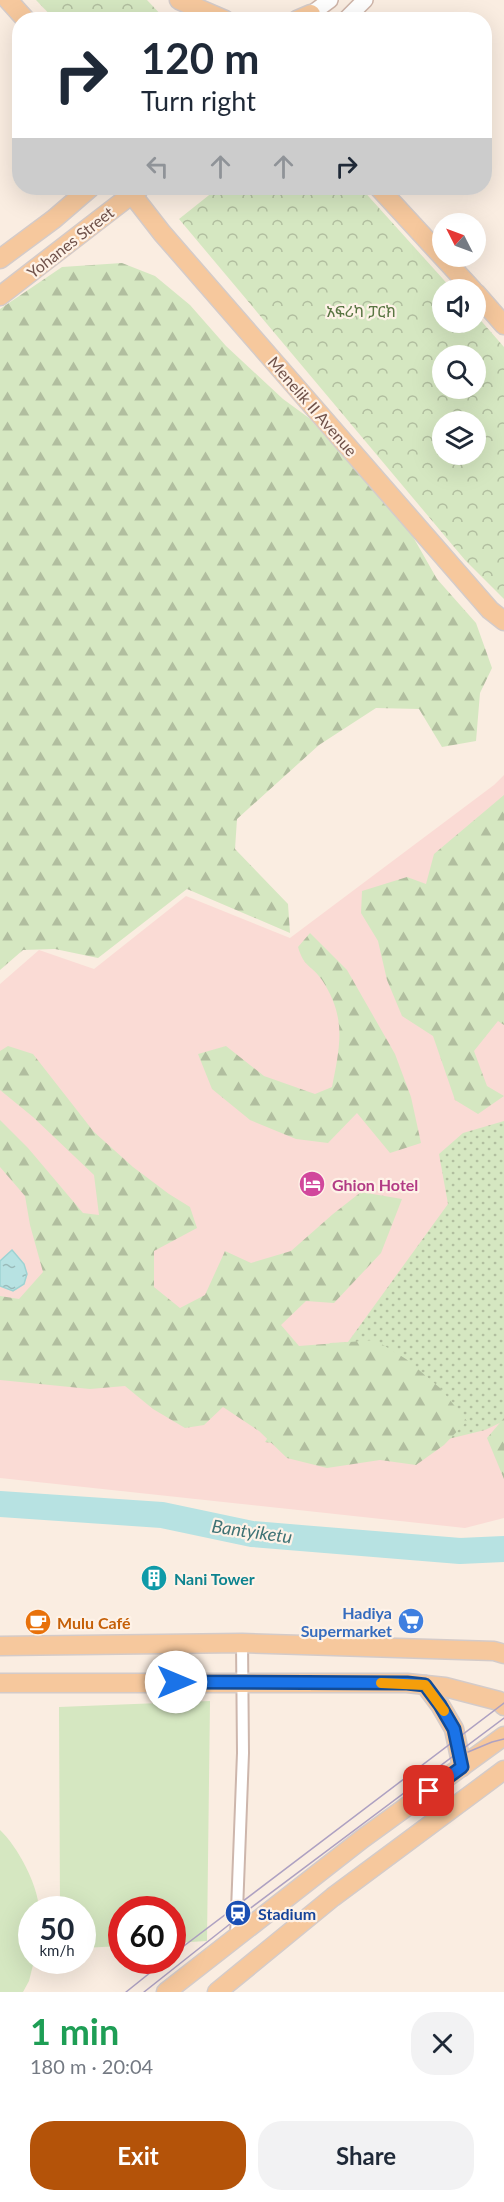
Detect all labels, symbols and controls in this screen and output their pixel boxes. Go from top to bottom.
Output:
text: 120 m [141,33,259,83]
icon: right [42,36,120,114]
text: Turn right [141,84,256,117]
icon: left [141,150,174,183]
icon: ahead [204,150,237,183]
icon: ahead [267,150,300,183]
icon: right [330,150,363,183]
street label: Yohanes Street [23,202,117,282]
north arrow [432,213,486,267]
map controls [432,213,486,465]
button: sound [432,279,486,333]
park label: አፍሪካ ፓርክ [326,301,396,320]
button: search [432,345,486,399]
street label: Menelik II Avenue [265,352,361,460]
button: layers [432,411,486,465]
hotel icon: Ghion Hotel [297,1169,327,1199]
place label: Ghion Hotel [332,1175,418,1194]
water label: Bantyiketu [210,1514,294,1548]
building icon: Nani Tower [139,1563,169,1593]
place label: Nani Tower [174,1569,255,1588]
place label: Hadiya Supermarket [301,1603,392,1640]
supermarket icon: Hadiya Supermarket [396,1606,426,1636]
cafe icon: Mulu Café [23,1607,53,1637]
place label: Mulu Café [57,1613,131,1632]
position arrow [144,1650,208,1714]
pin [403,1765,454,1816]
icon: arrive [412,1774,445,1807]
speed limit sign: 60 [108,1896,186,1974]
station icon: Stadium [223,1898,253,1928]
place label: Stadium [258,1904,316,1923]
text: 50 [40,1910,74,1946]
text: km/h [39,1941,75,1959]
text: 1 min [30,2009,119,2053]
button: close [411,2012,474,2075]
text: 180 m · 20:04 [30,2054,153,2078]
button: Exit [30,2121,246,2190]
button: Share [258,2121,474,2190]

